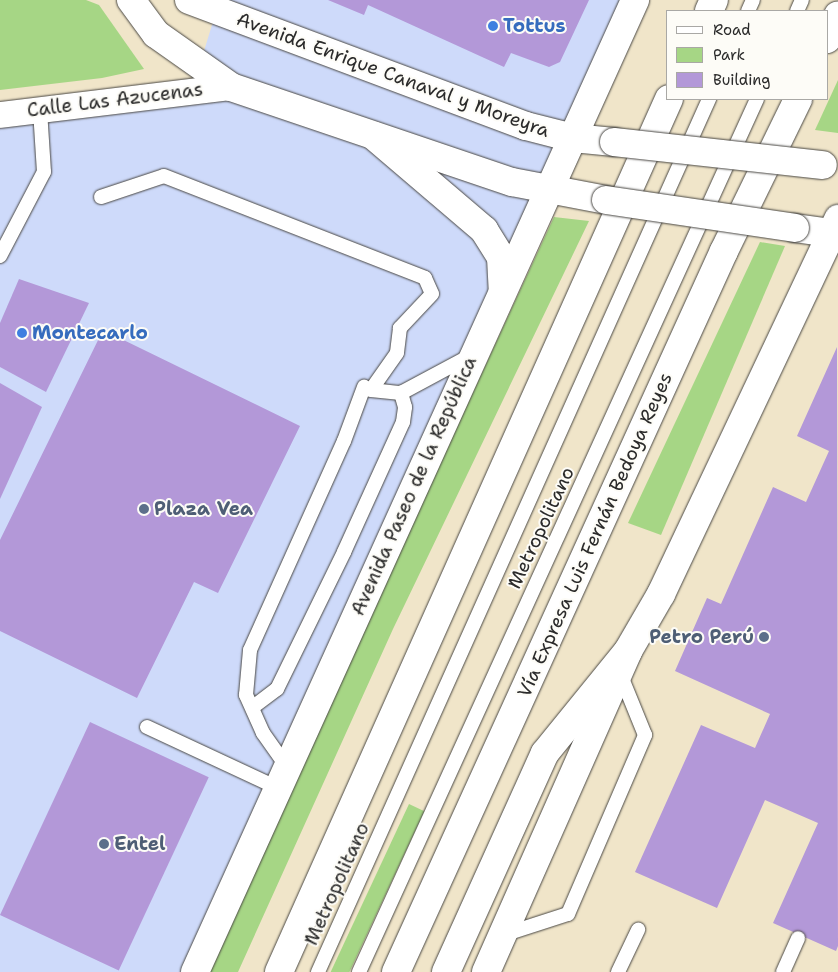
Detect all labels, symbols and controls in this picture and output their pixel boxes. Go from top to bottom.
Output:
street label: Avenida Enrique Canaval y Moreyra [233,8,553,142]
legend [666,10,828,100]
place label: Tottus [503,15,565,37]
marker: Tottus [487,20,499,32]
text: Road [713,20,751,40]
text: Park [713,45,745,65]
text: Building [713,70,770,90]
street label: Calle Las Azucenas [26,78,204,122]
place label: Montecarlo [32,322,148,344]
marker: Montecarlo [16,327,28,339]
street label: Avenida Paseo de la República [346,353,482,619]
street label: Vía Expresa Luis Fernán Bedoya Reyes [513,369,677,701]
street label: Metropolitano [503,463,579,593]
place label: Plaza Vea [154,498,253,520]
marker: Plaza Vea [138,503,150,515]
place label: Petro Perú [649,626,754,648]
marker: Petro Perú [758,631,770,643]
street label: Metropolitano [300,819,374,949]
place label: Entel [114,833,166,855]
marker: Entel [98,838,110,850]

